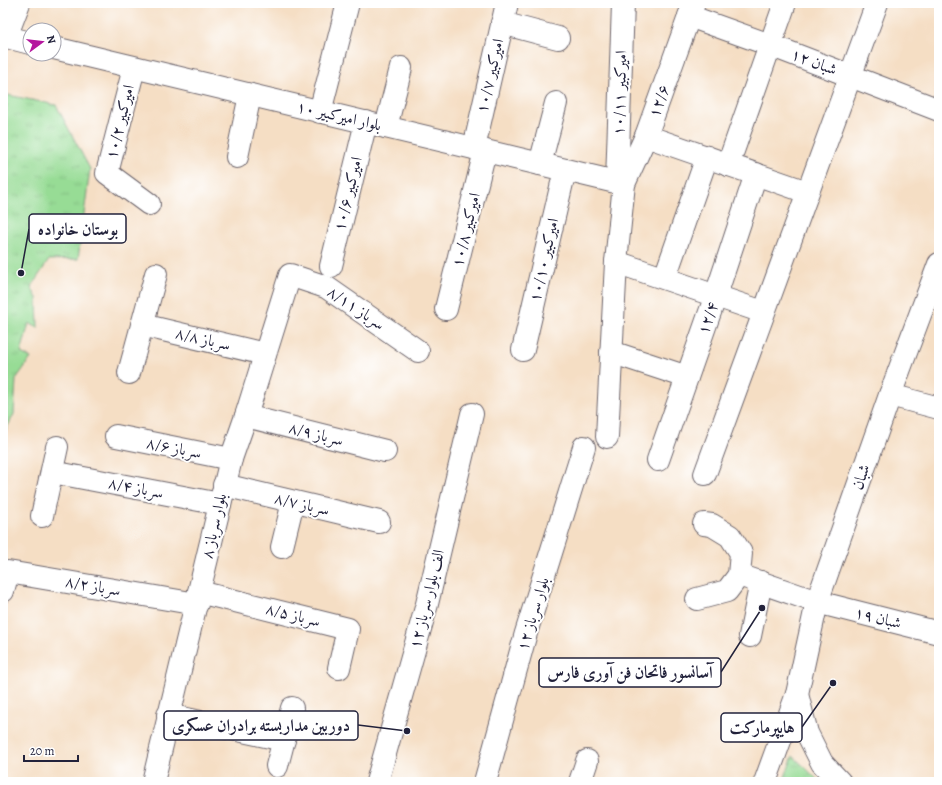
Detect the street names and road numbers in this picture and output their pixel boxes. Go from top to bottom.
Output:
street label: ۱۰/۷ امیرکبیر [471,37,509,115]
street label: ۱۲ شبان [788,43,840,81]
street label: ۱۰/۱۱ امیرکبیر [608,50,632,136]
street label: ۱۲/۶ [643,82,675,120]
street label: ۱۰/۲ امیرکبیر [100,83,140,161]
street label: ۱۰ بلوار امیرکبیر [294,96,384,136]
street label: ۱۰/۶ امیرکبیر [328,155,368,233]
street label: ۱۰/۸ امیرکبیر [446,191,486,269]
street label: ۱۰/۱۰ امیرکبیر [524,216,564,304]
street label: ۸/۱۱ سرباز [323,281,389,335]
street label: ۱۲/۴ [692,299,724,337]
street label: ۸/۸ سرباز [173,322,233,356]
street label: ۸/۹ سرباز [286,417,346,451]
street label: ۸/۶ سرباز [144,432,204,464]
street label: شبان [846,461,876,493]
street label: ۸/۴ سرباز [106,472,166,504]
street label: ۸/۷ سرباز [272,487,332,521]
street label: ۸ بلوار سرباز [196,491,232,561]
street label: ۱۲ الف بلوار سرباز [404,547,450,651]
street label: ۸/۲ سرباز [64,570,122,602]
street label: ۱۲ بلوار سرباز [511,574,555,654]
street label: ۸/۵ سرباز [263,598,323,632]
street label: ۱۹ شبان [852,602,904,634]

